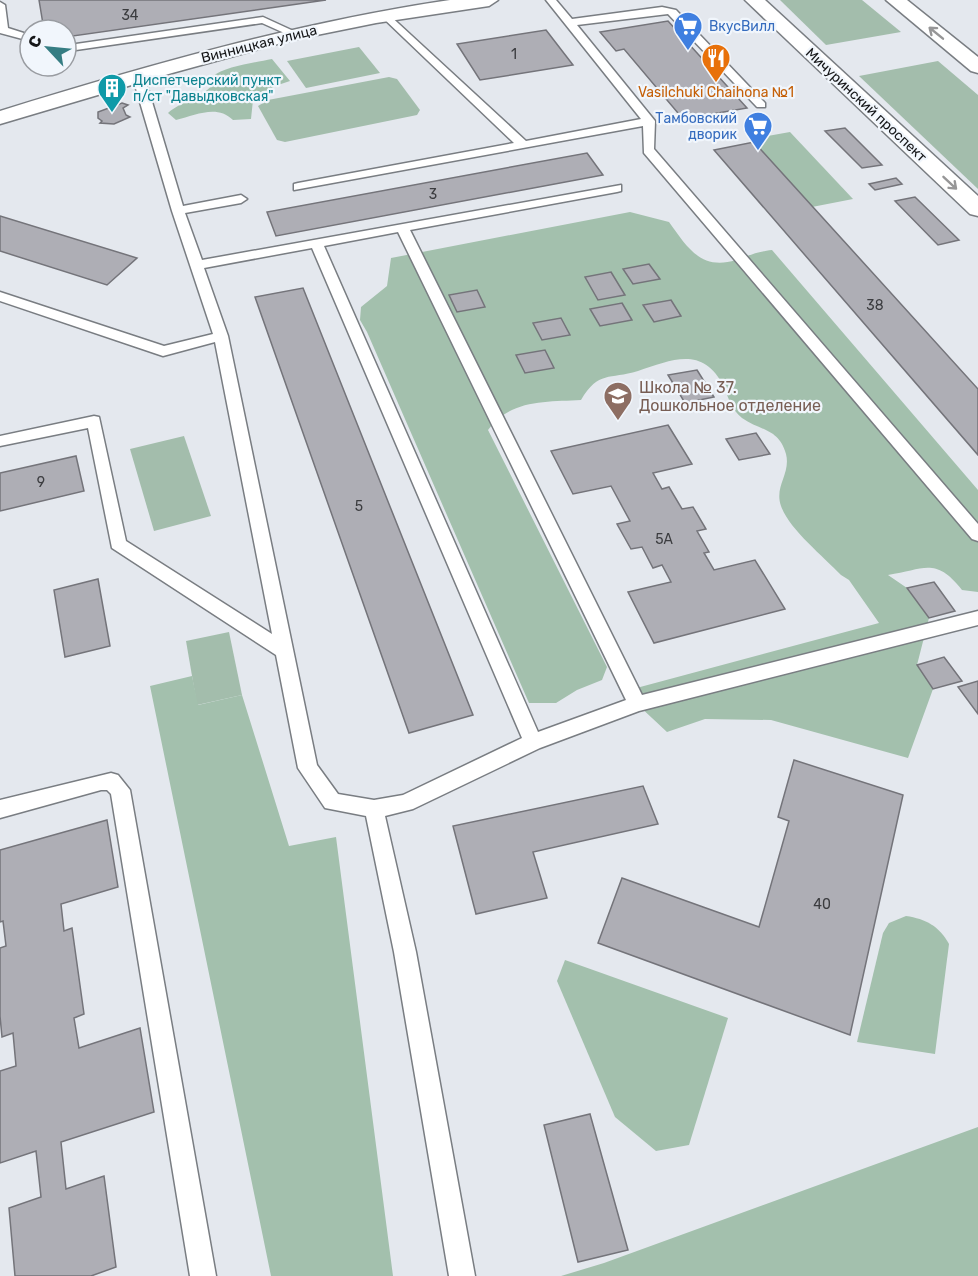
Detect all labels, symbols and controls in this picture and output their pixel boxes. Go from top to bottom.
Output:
house number: 34 [121,7,139,24]
supermarket icon: ВкусВилл [672,10,704,52]
north arrow [18,18,78,78]
place label: ВкусВилл [709,18,775,35]
street label: Винницкая улица [199,21,319,67]
one-way arrow [929,27,945,40]
text: С [24,32,46,51]
restaurant icon: Vasilchuki Chaihona №1 [700,42,732,84]
street label: Мичуринский проспект [802,44,930,166]
house number: 1 [511,46,517,63]
building icon: Диспетчерский пункт п/ст "Давыдковская" [96,72,128,114]
place label: Диспетчерский пункт п/ст "Давыдковская" [133,72,281,105]
place label: Vasilchuki Chaihona №1 [638,84,794,101]
place label: Тамбовский дворик [655,110,737,143]
supermarket icon: Тамбовский дворик [742,110,774,152]
one-way arrow [942,176,957,190]
house number: 3 [429,186,437,203]
house number: 38 [866,297,884,314]
place label: Школа № 37. Дошкольное отделение [639,378,821,415]
school or university icon: Школа № 37. Дошкольное отделение [602,380,634,422]
house number: 9 [37,474,45,491]
house number: 5 [355,498,363,515]
house number: 5А [655,531,673,548]
house number: 40 [813,896,831,913]

